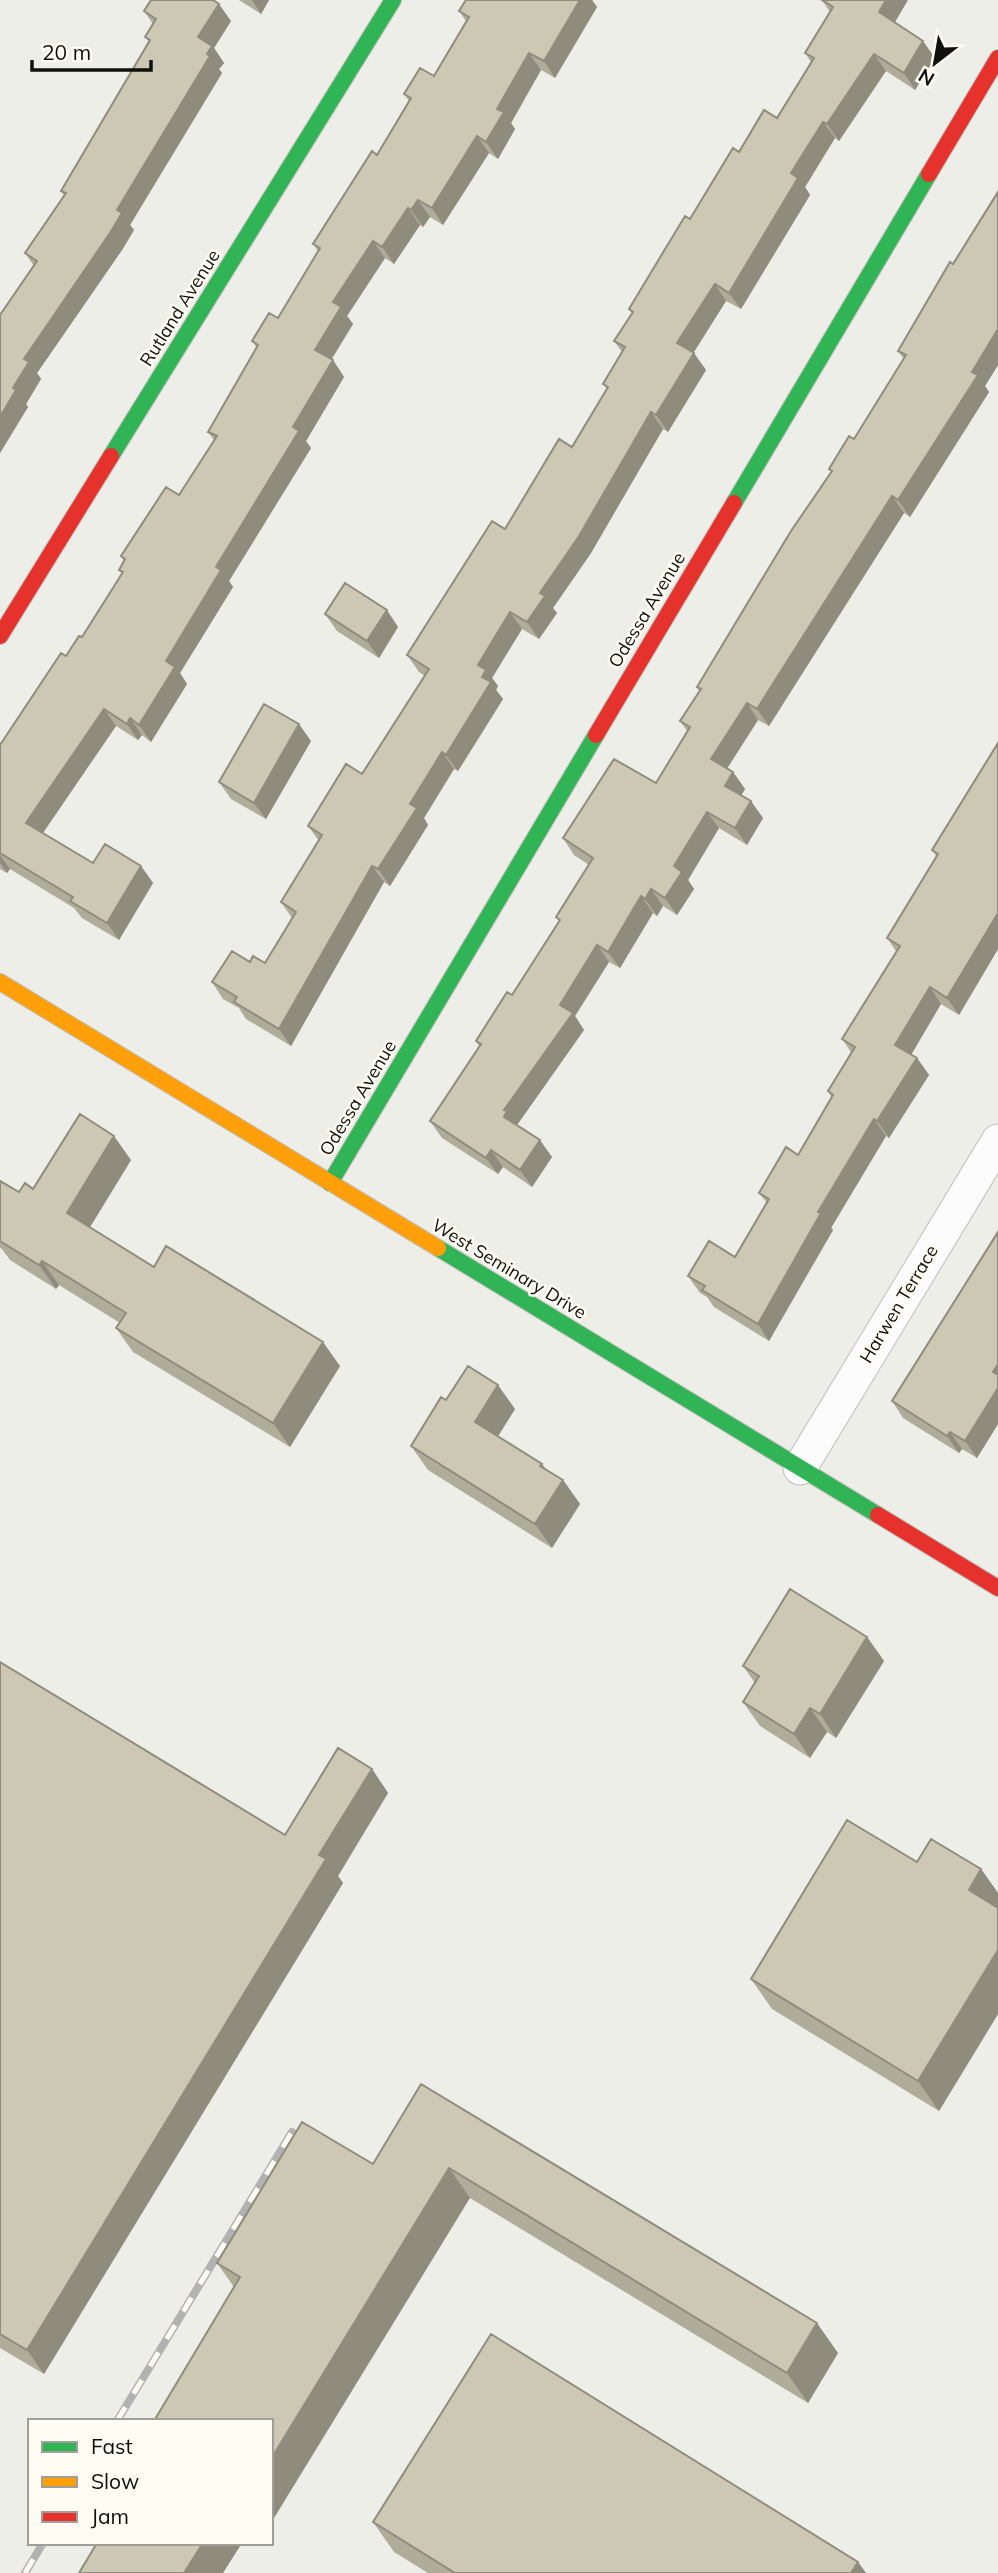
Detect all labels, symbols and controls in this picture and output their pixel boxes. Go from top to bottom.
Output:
scale bar [32,28,150,72]
north arrow [900,28,970,98]
text: 20 m [42,39,91,65]
text: N [914,64,939,92]
street label: Rutland Avenue [135,245,225,370]
street label: Odessa Avenue [603,548,690,672]
street label: Odessa Avenue [314,1036,401,1160]
street label: West Seminary Drive [428,1213,591,1324]
street label: Harwen Terrace [854,1240,943,1367]
legend [28,2419,273,2545]
text: Fast [91,2433,133,2459]
text: Slow [91,2468,139,2494]
text: Jam [91,2503,129,2529]

